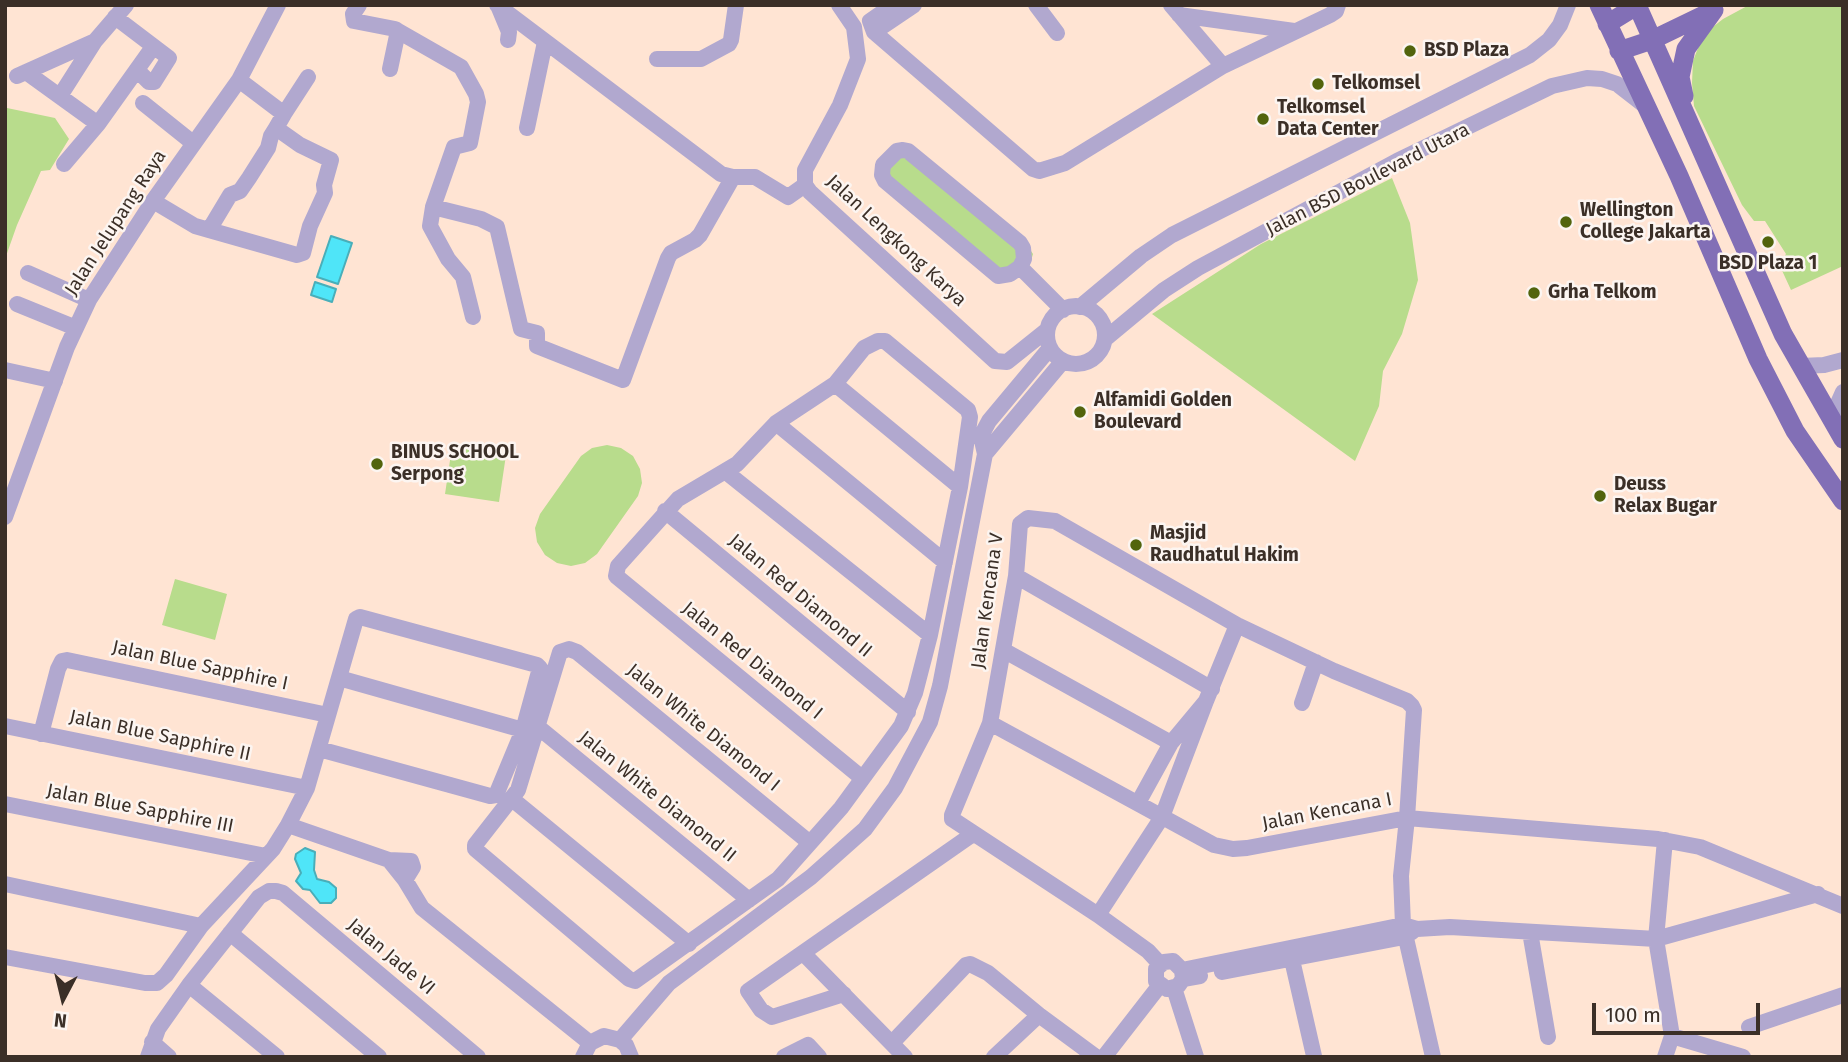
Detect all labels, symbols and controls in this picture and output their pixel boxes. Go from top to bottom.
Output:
place label: BSD Plaza [1424,40,1509,62]
marker: BSD Plaza [1402,43,1418,59]
place label: Telkomsel [1332,73,1420,95]
marker: Telkomsel [1310,76,1326,92]
place label: Telkomsel Data Center [1277,97,1379,141]
marker: Telkomsel Data Center [1255,111,1271,127]
street label: Jalan BSD Boulevard Utara [1262,119,1474,241]
street label: Jalan Jelupang Raya [60,146,172,300]
street label: Jalan Lengkong Karya [821,170,971,312]
place label: Wellington College Jakarta [1580,200,1711,244]
marker: Wellington College Jakarta [1558,214,1574,230]
marker: BSD Plaza 1 [1760,234,1776,250]
place label: BSD Plaza 1 [1719,253,1817,275]
place label: Grha Telkom [1548,282,1656,304]
marker: Grha Telkom [1526,285,1542,301]
place label: Alfamidi Golden Boulevard [1094,390,1232,434]
marker: Alfamidi Golden Boulevard [1072,404,1088,420]
place label: BINUS SCHOOL Serpong [391,442,519,486]
marker: BINUS SCHOOL Serpong [369,456,385,472]
place label: Deuss Relax Bugar [1614,474,1717,518]
marker: Deuss Relax Bugar [1592,488,1608,504]
place label: Masjid Raudhatul Hakim [1150,523,1299,567]
street label: Jalan Red Diamond II [724,529,876,663]
street label: Jalan Kencana V [967,532,1009,670]
marker: Masjid Raudhatul Hakim [1128,537,1144,553]
street label: Jalan Red Diamond I [677,597,827,725]
street label: Jalan Blue Sapphire I [110,636,290,696]
street label: Jalan White Diamond I [622,659,784,797]
street label: Jalan Blue Sapphire II [67,706,253,766]
street label: Jalan White Diamond II [574,726,740,868]
street label: Jalan Blue Sapphire III [44,780,236,838]
street label: Jalan Kencana I [1260,788,1394,836]
street label: Jalan Jade VI [343,914,439,1000]
north arrow [28,964,98,1034]
scale bar [1596,988,1764,1032]
text: 100 m [1605,1002,1661,1028]
text: N [53,1008,68,1033]

